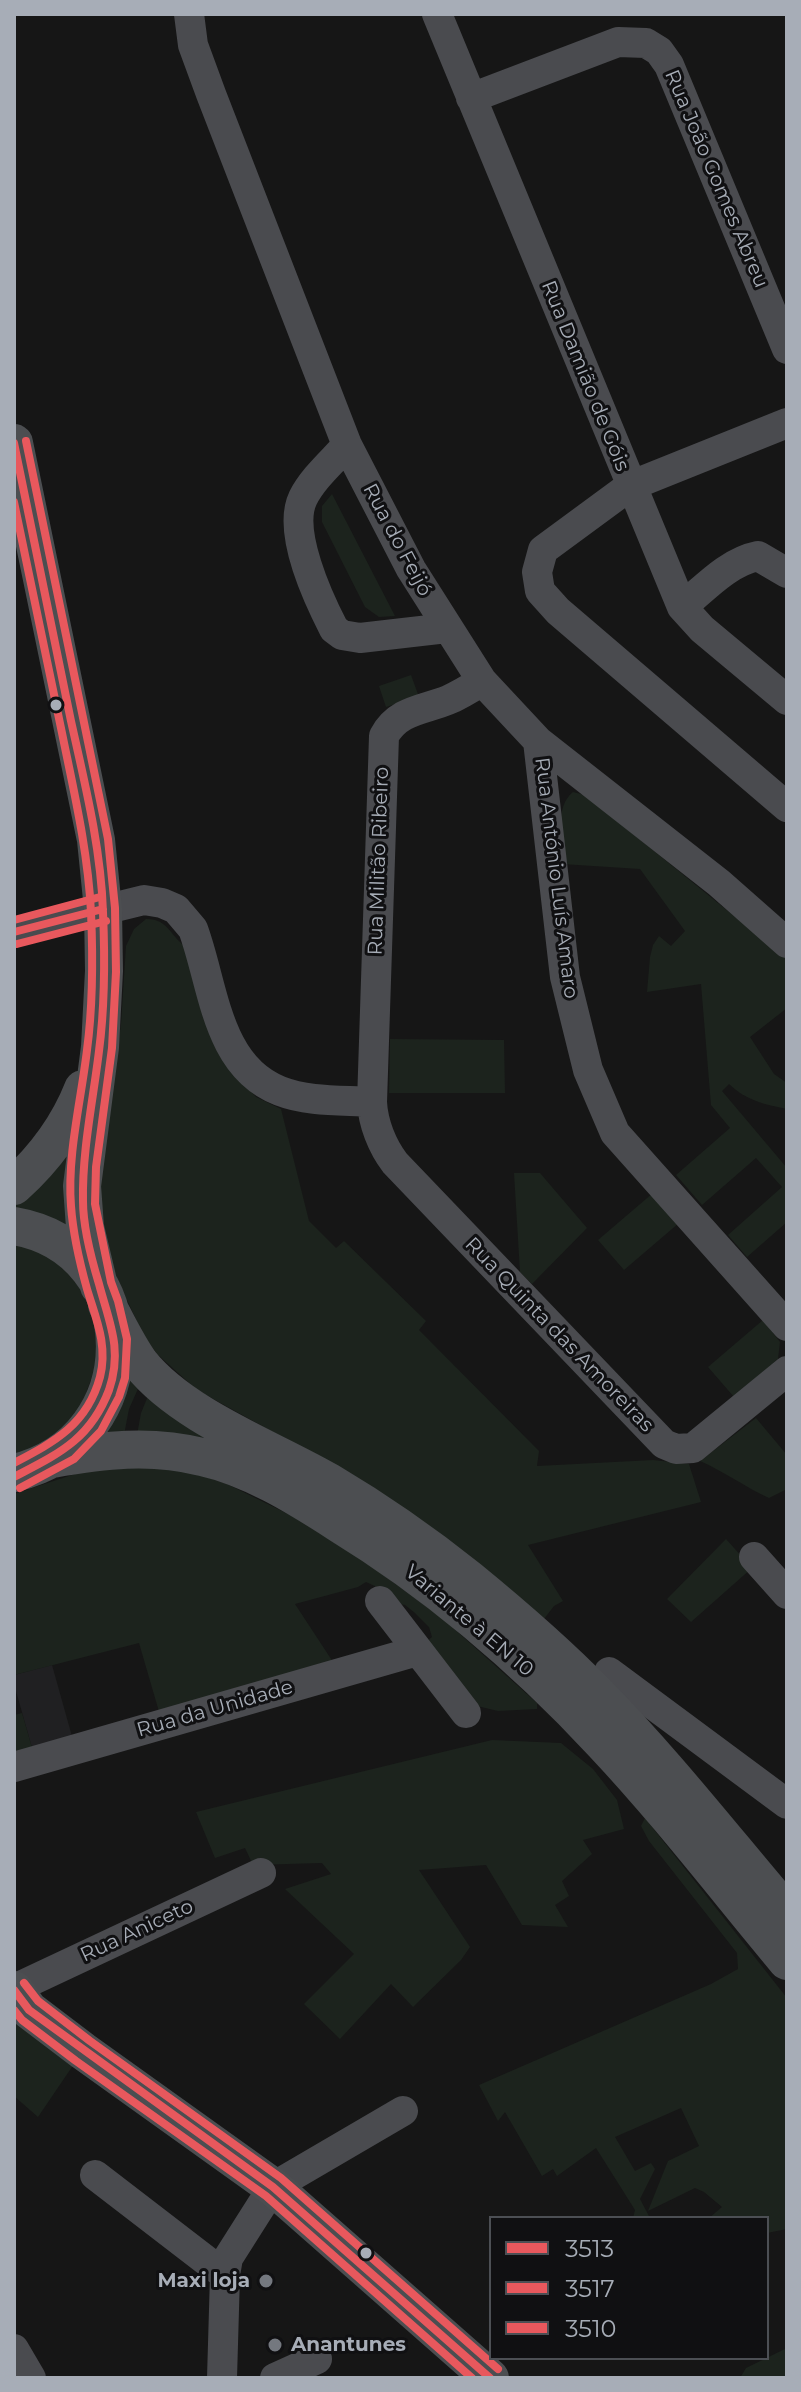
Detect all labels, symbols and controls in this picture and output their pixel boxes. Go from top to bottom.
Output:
street label: Rua João Gomes Abreu [659,66,773,292]
street label: Rua Damião de Góis [536,277,634,475]
street label: Rua do Feijó [357,480,437,600]
unlabelled marker [48,697,64,713]
street label: Rua António Luís Amaro [529,756,583,1000]
street label: Rua Militão Ribeiro [364,766,394,956]
street label: Rua Quinta das Amoreiras [460,1233,658,1437]
street label: Variante à EN 10 [400,1560,538,1682]
street label: Rua da Unidade [134,1675,296,1743]
street label: Rua Aniceto [77,1894,197,1968]
legend [489,2216,769,2360]
text: 3513 [565,2234,614,2263]
unlabelled marker [358,2245,374,2261]
place label: Maxi loja [158,2269,250,2293]
marker: Maxi loja [257,2272,275,2290]
text: 3517 [565,2274,615,2303]
text: 3510 [565,2314,616,2343]
place label: Anantunes [291,2333,406,2357]
marker: Anantunes [266,2336,284,2354]

